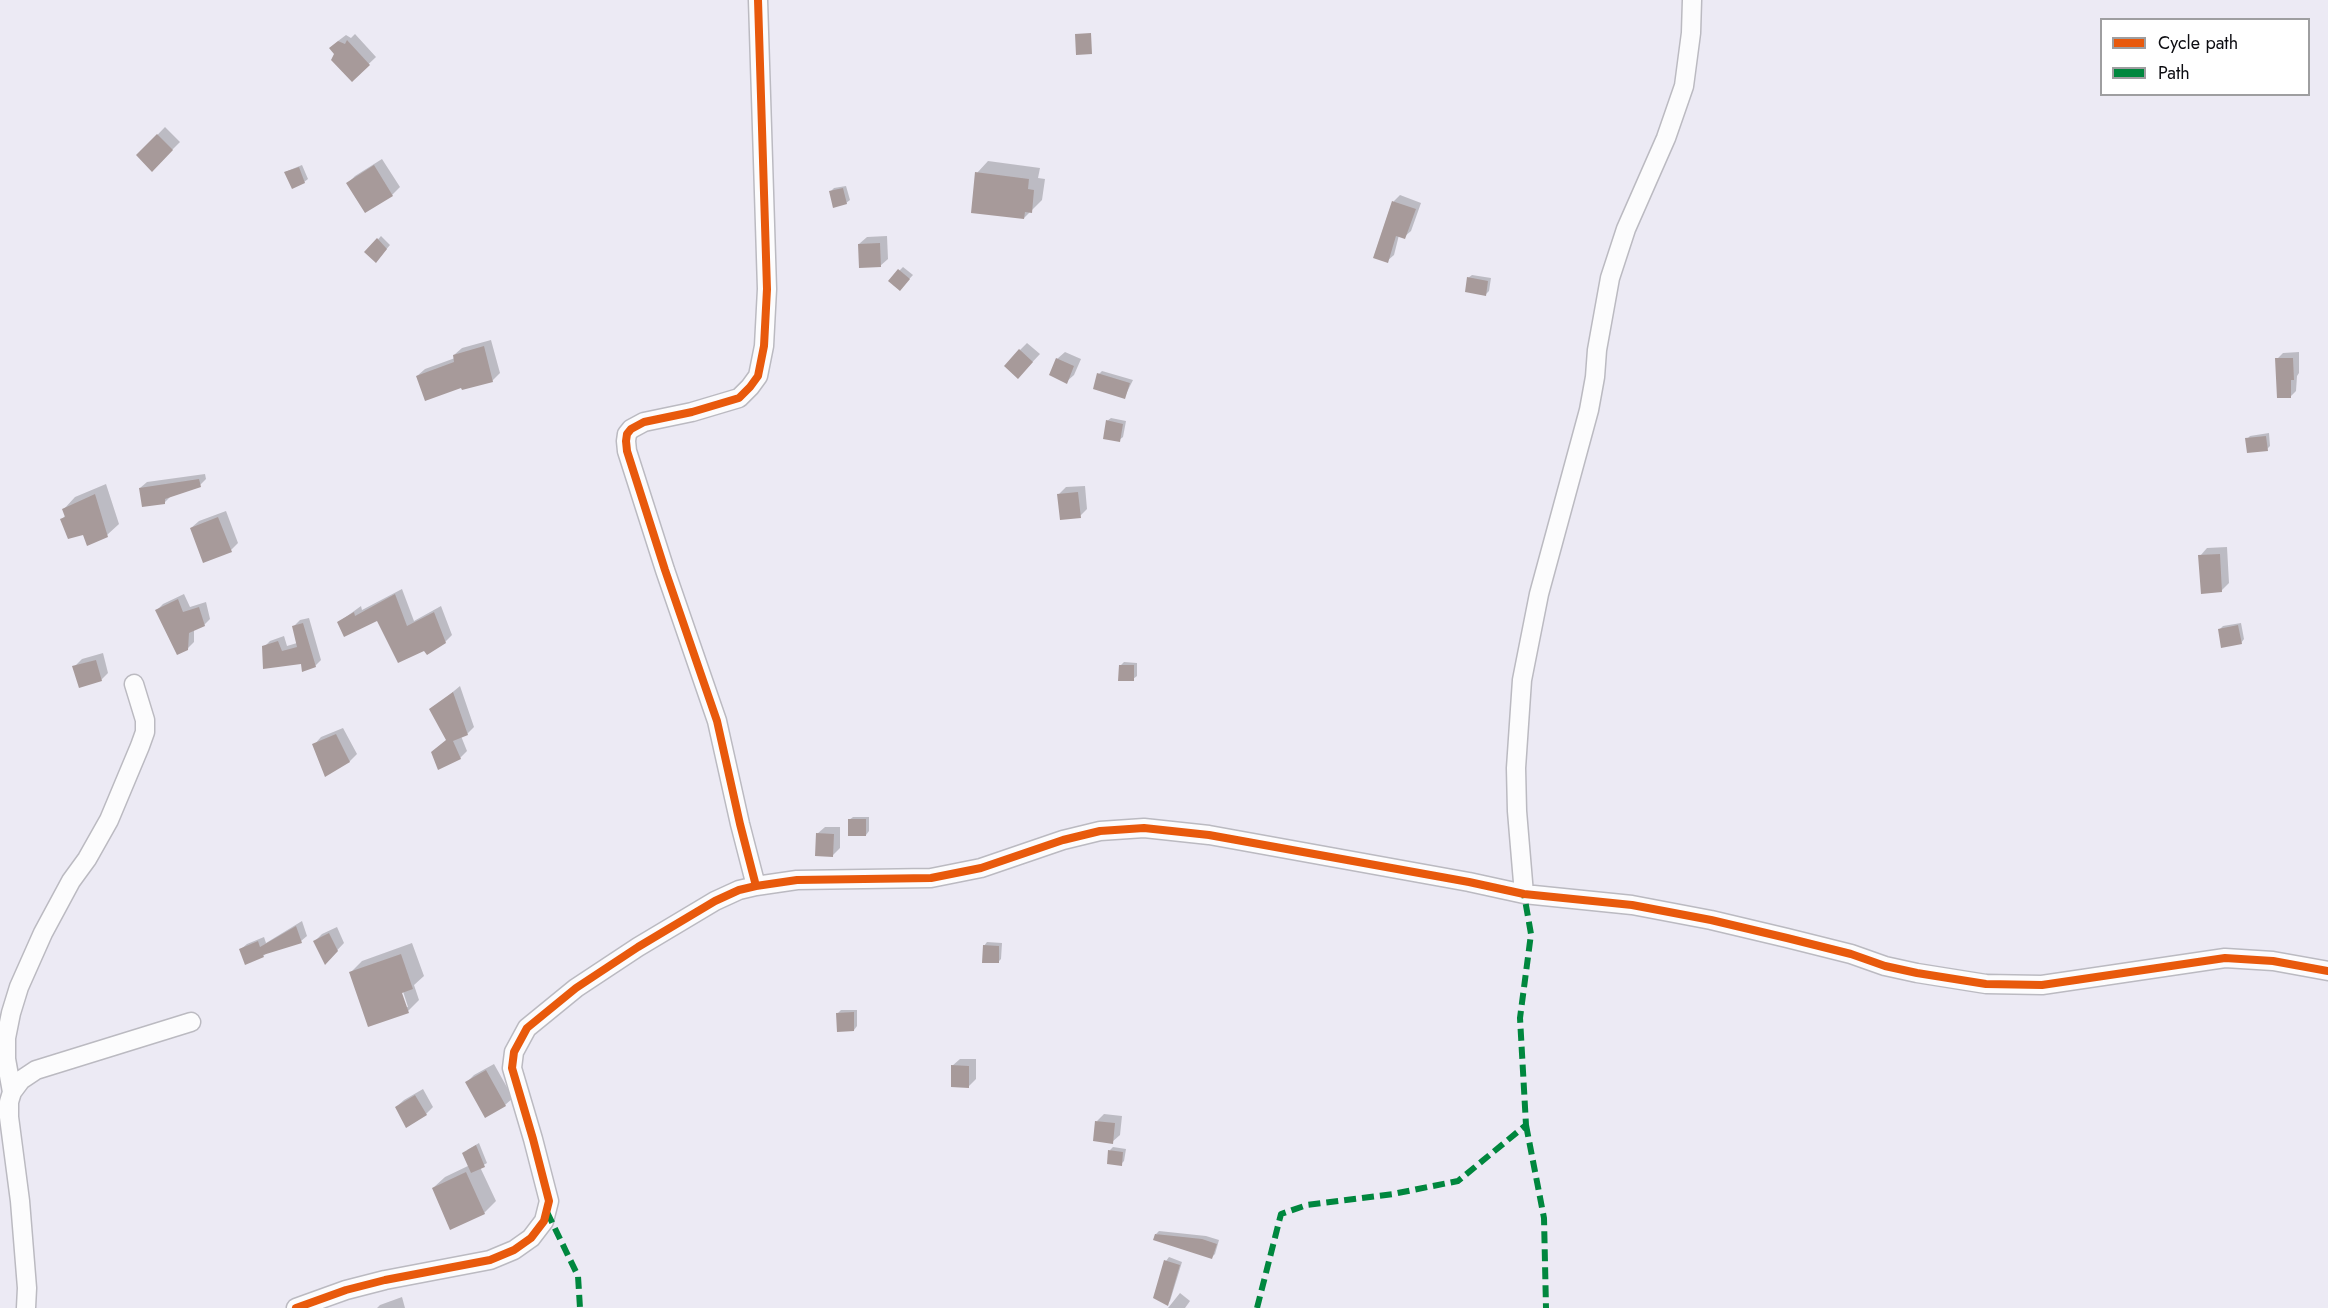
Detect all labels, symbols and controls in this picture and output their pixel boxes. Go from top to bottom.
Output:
legend [2100,18,2310,96]
text: Cycle path [2158,30,2238,56]
text: Path [2158,60,2190,86]

